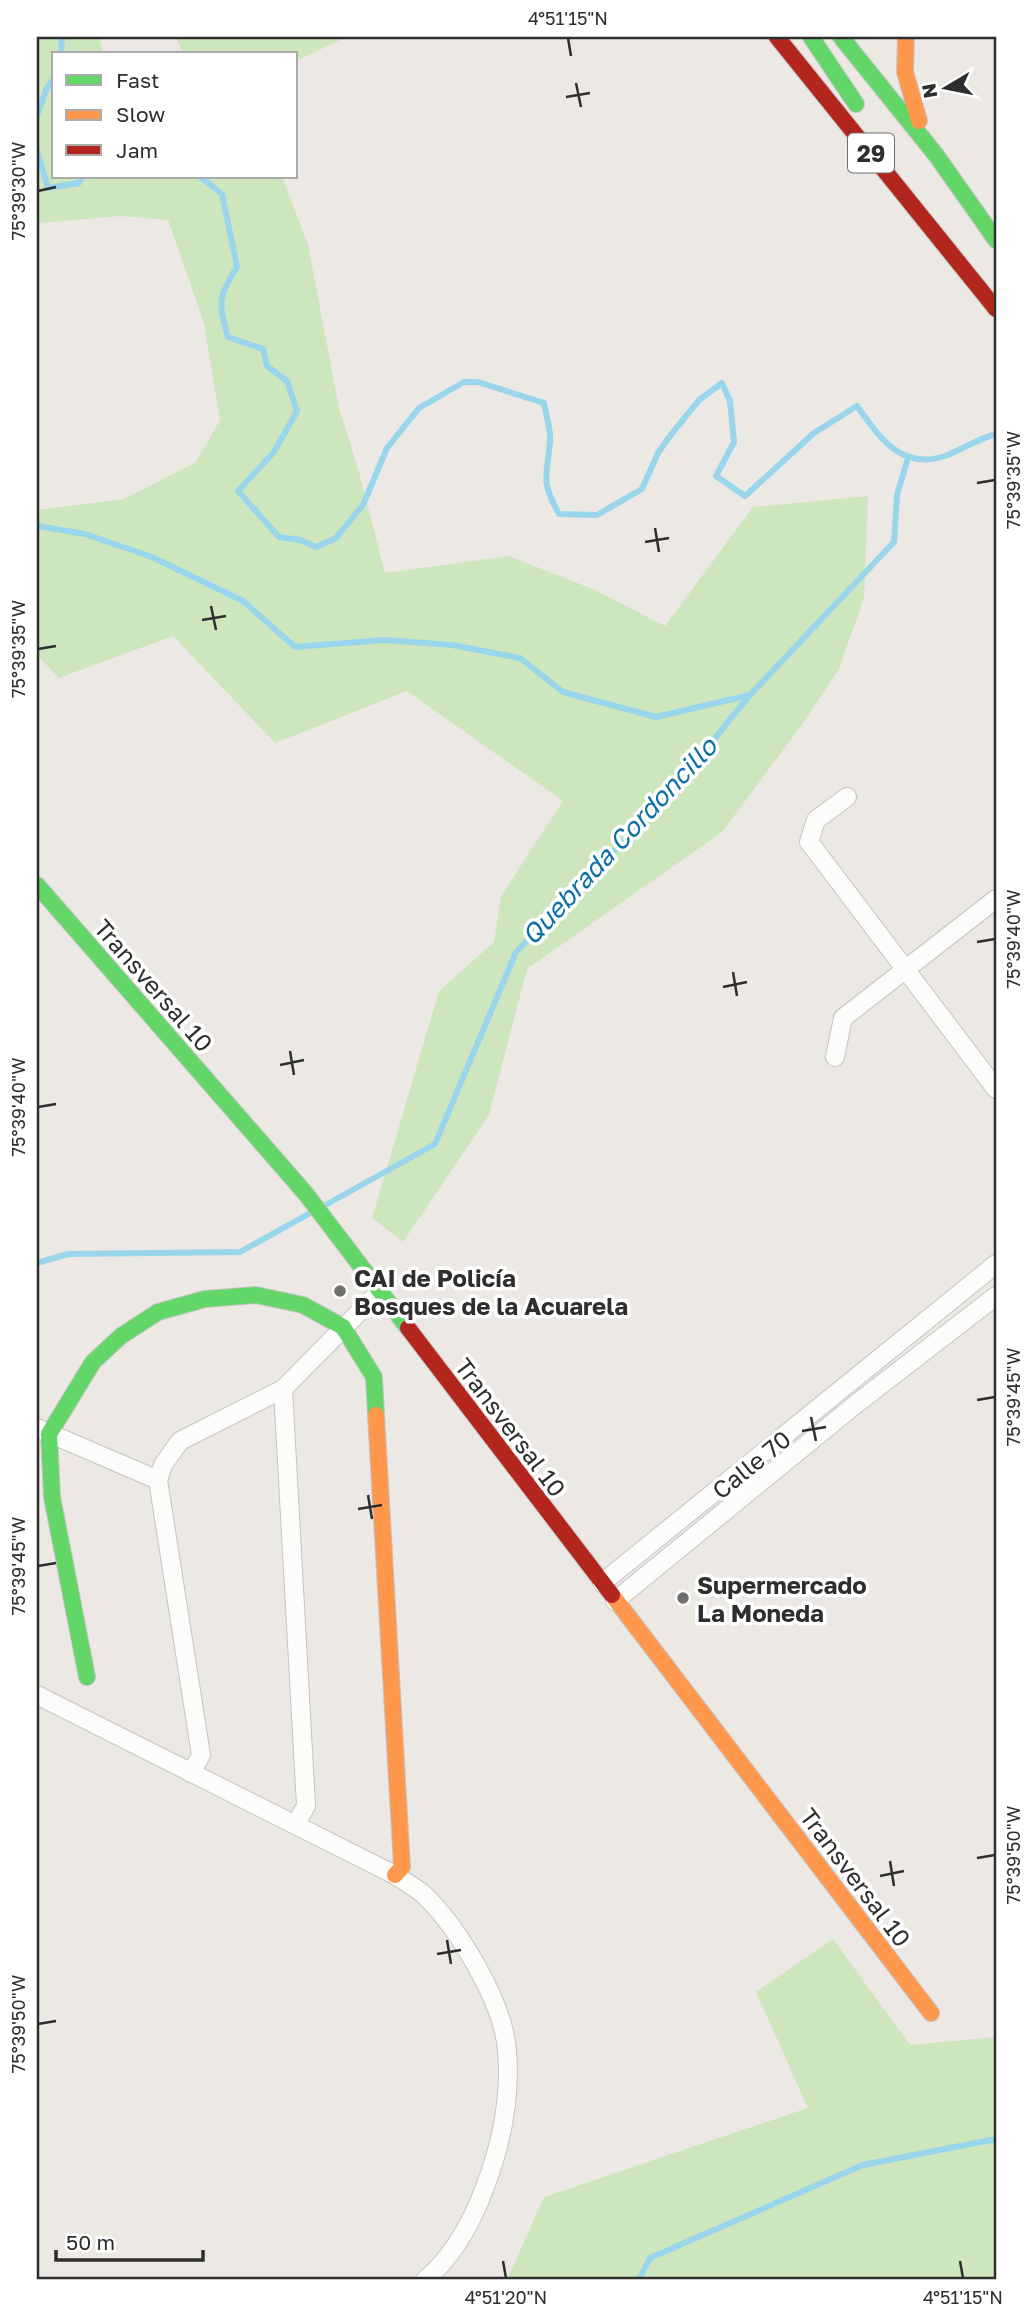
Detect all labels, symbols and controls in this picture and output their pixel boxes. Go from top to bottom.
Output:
text: 4°51'15"N [528,7,608,29]
legend [52,52,298,178]
north arrow [911,52,981,122]
text: Fast [116,67,159,93]
text: N [916,82,941,100]
text: Slow [116,101,165,127]
road number: 29 [848,134,894,172]
text: Jam [116,137,158,163]
text: 75°39'30"W [7,142,29,240]
text: 75°39'35"W [1002,431,1024,529]
text: 75°39'35"W [7,600,29,698]
water label: Quebrada Cordoncillo [515,730,724,951]
text: 75°39'40"W [1002,889,1024,989]
street label: Transversal 10 [89,913,219,1057]
text: 75°39'40"W [7,1057,29,1157]
place label: CAI de Policía Bosques de la Acuarela [354,1263,628,1320]
marker: CAI de Policía Bosques de la Acuarela [332,1283,348,1299]
text: 75°39'45"W [1002,1348,1024,1446]
street label: Transversal 10 [450,1352,572,1502]
street label: Calle 70 [706,1424,796,1504]
text: 75°39'45"W [7,1517,29,1615]
place label: Supermercado La Moneda [697,1570,867,1627]
marker: Supermercado La Moneda [675,1590,691,1606]
street label: Transversal 10 [795,1802,917,1952]
text: 75°39'50"W [1002,1806,1024,1904]
text: 75°39'50"W [7,1975,29,2073]
scale bar [56,2219,203,2263]
text: 50 m [66,2229,115,2255]
text: 4°51'20"N [465,2286,547,2308]
text: 4°51'15"N [923,2286,1003,2308]

